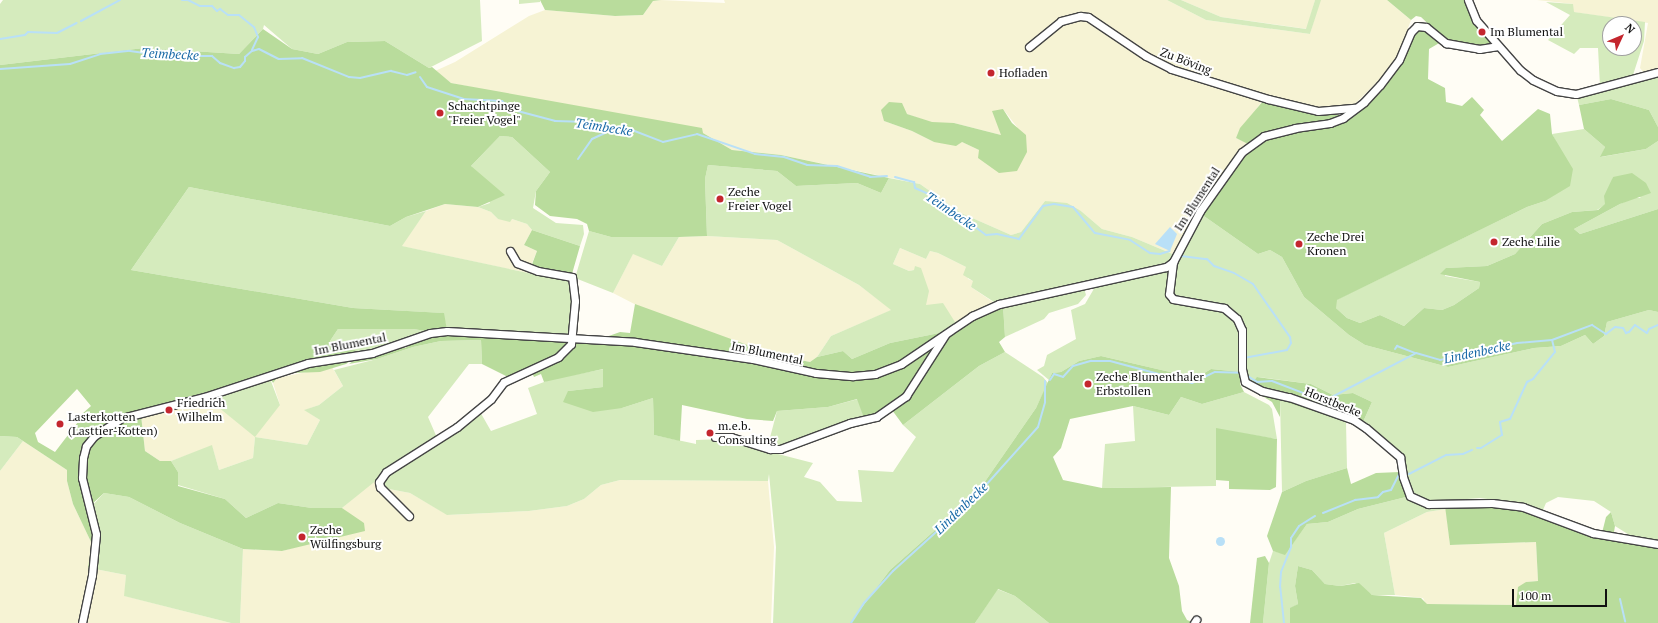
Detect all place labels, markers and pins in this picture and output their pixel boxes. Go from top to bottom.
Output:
place label: Im Blumental [1490,25,1563,39]
marker: Im Blumental [1477,27,1487,37]
place label: Hofladen [999,66,1048,80]
marker: Hofladen [986,68,996,78]
place label: Schachtpinge "Freier Vogel" [448,99,521,127]
marker: Schachtpinge "Freier Vogel" [435,108,445,118]
place label: Zeche Freier Vogel [728,185,792,213]
marker: Zeche Freier Vogel [715,194,725,204]
place label: Zeche Drei Kronen [1307,230,1364,258]
place label: Zeche Lilie [1502,235,1560,249]
marker: Zeche Lilie [1489,237,1499,247]
marker: Zeche Drei Kronen [1294,239,1304,249]
place label: Zeche Blumenthaler Erbstollen [1096,370,1204,398]
marker: Zeche Blumenthaler Erbstollen [1083,379,1093,389]
place label: Friedrich Wilhelm [177,396,225,424]
marker: Friedrich Wilhelm [164,405,174,415]
place label: Lasterkotten (Lasttier-Kotten) [68,410,158,438]
marker: Lasterkotten (Lasttier-Kotten) [55,419,65,429]
place label: m.e.b. Consulting [718,419,776,447]
marker: m.e.b. Consulting [705,428,715,438]
place label: Zeche Wülfingsburg [310,523,381,551]
marker: Zeche Wülfingsburg [297,532,307,542]

